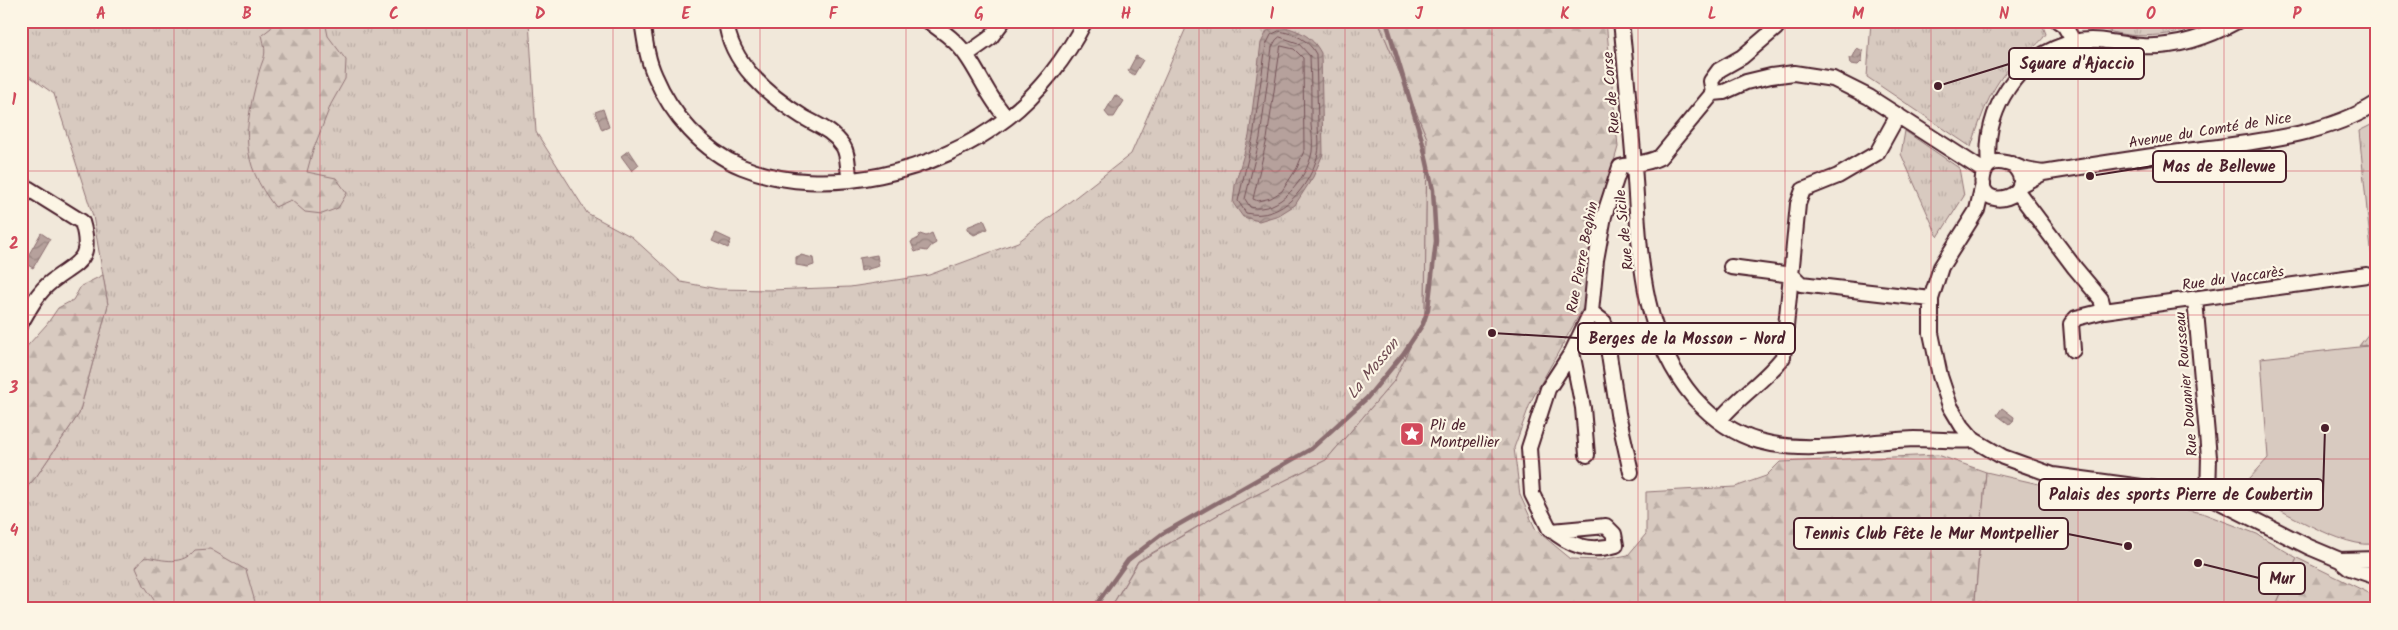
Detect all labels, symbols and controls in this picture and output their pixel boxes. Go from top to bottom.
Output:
text: A [96,2,106,27]
text: B [242,2,252,27]
text: C [389,2,399,27]
text: D [535,2,546,27]
text: E [682,2,692,27]
text: F [829,2,839,27]
text: G [974,2,984,27]
text: H [1121,2,1131,27]
text: I [1270,2,1275,27]
text: J [1415,2,1424,27]
text: K [1560,2,1570,27]
text: L [1708,2,1716,27]
text: M [1852,2,1865,27]
text: N [1999,2,2009,27]
text: O [2146,2,2156,27]
text: P [2293,2,2303,27]
callout: Square d'Ajaccio [2009,48,2144,79]
street label: Rue de Corse [1596,50,1628,135]
text: Square d'Ajaccio [2020,52,2134,77]
text: 1 [12,88,17,113]
street label: Avenue du Comté de Nice [2127,106,2293,156]
callout: Mas de Bellevue [2153,151,2286,182]
text: Mas de Bellevue [2163,155,2276,180]
street label: Rue de Sicile [1609,188,1641,272]
street label: Rue Pierre Beghin [1560,199,1606,315]
text: 2 [9,232,19,257]
street label: Rue du Vaccarès [2181,260,2286,298]
street label: Rue Douanier Rousseau [2169,310,2205,457]
callout: Berges de la Mosson - Nord [1578,323,1795,354]
text: Berges de la Mosson - Nord [1588,327,1786,352]
water label: La Mosson [1341,332,1406,405]
text: 3 [9,376,19,401]
place label: Pli de Montpellier [1430,414,1500,455]
place icon: Pli de Montpellier [1399,421,1425,447]
callout: Palais des sports Pierre de Coubertin [2039,479,2323,510]
text: Palais des sports Pierre de Coubertin [2049,483,2313,508]
callout: Tennis Club Fête le Mur Montpellier [1794,518,2068,549]
text: 4 [10,519,19,544]
text: Tennis Club Fête le Mur Montpellier [1804,522,2059,547]
callout: Mur [2259,563,2305,594]
text: Mur [2269,567,2296,592]

